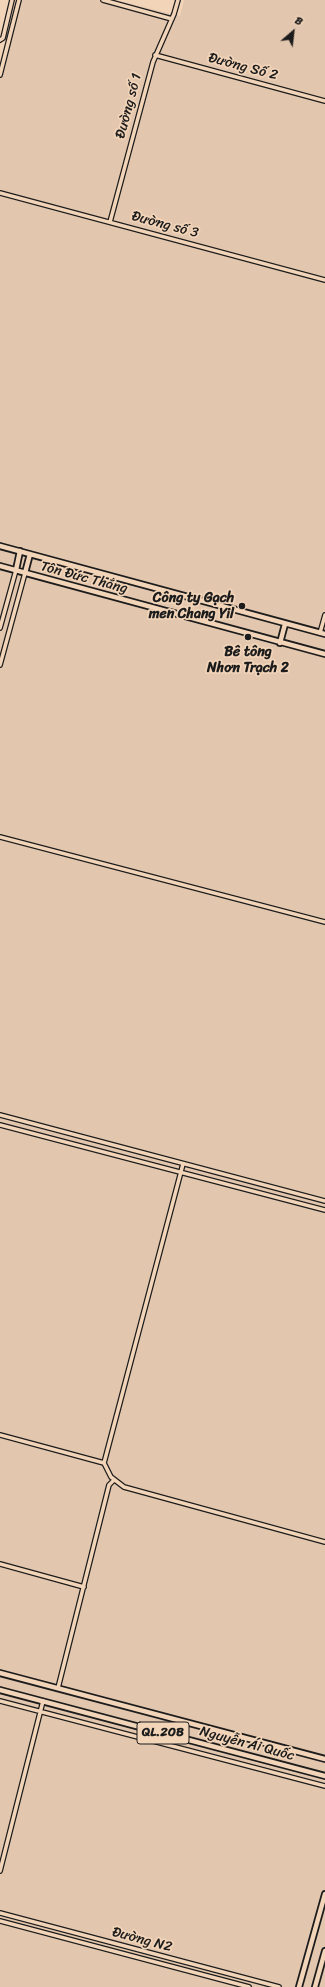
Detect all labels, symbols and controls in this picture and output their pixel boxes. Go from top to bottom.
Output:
text: B [291,11,306,31]
north arrow [273,12,313,52]
street label: Đường Số 2 [206,50,280,84]
street label: Đường số 1 [112,72,146,140]
street label: Đường số 3 [130,208,200,242]
street label: Tôn Đức Thắng [39,558,129,598]
place label: Công ty Gạch men Chang Yil [149,590,234,622]
marker: Công ty Gạch men Chang Yil [237,601,247,611]
marker: Bê tông Nhơn Trạch 2 [243,632,253,642]
place label: Bê tông Nhơn Trạch 2 [207,644,289,676]
road number: QL.20B [137,1722,189,1744]
street label: Nguyễn Ái Quốc [198,1723,296,1765]
street label: Đường N2 [110,1924,174,1956]

